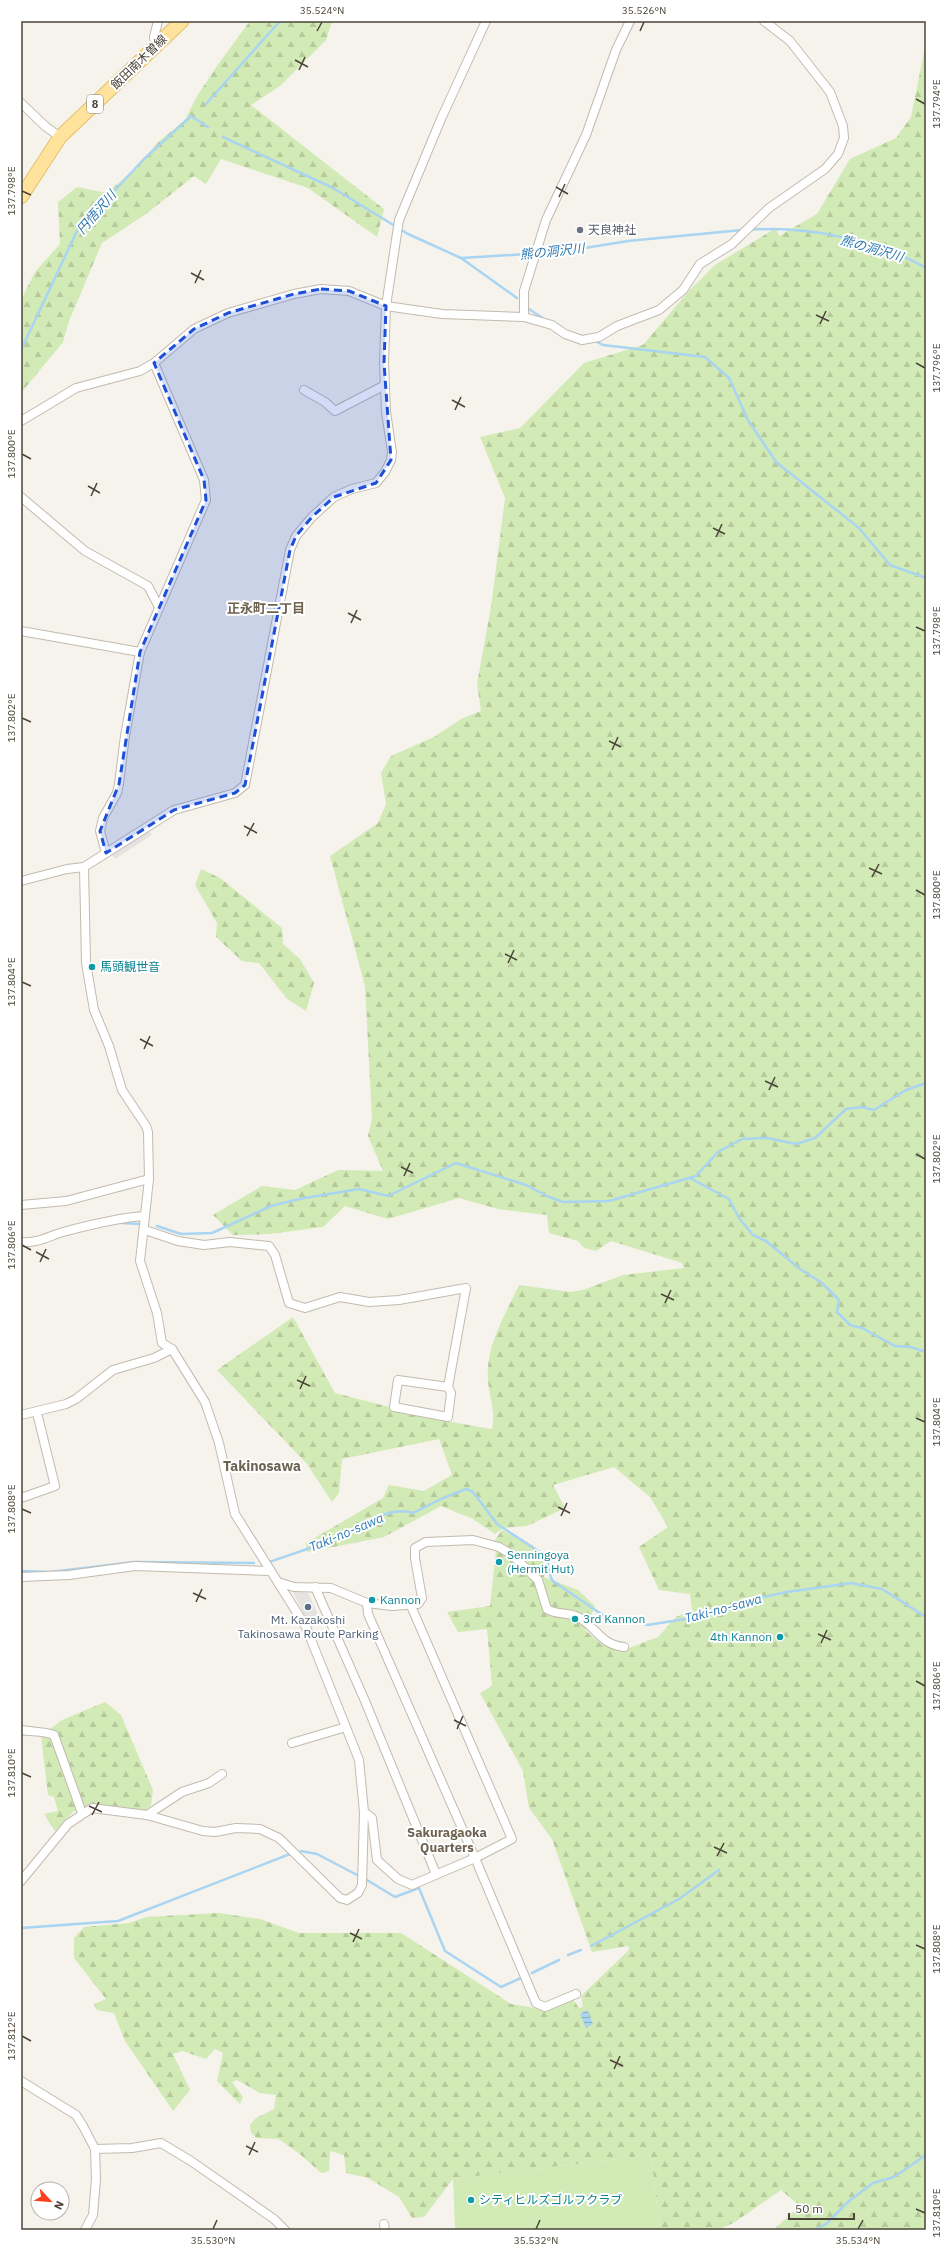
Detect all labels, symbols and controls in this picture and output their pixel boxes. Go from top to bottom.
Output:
text: 35.524°N [300,4,344,17]
text: 35.526°N [622,4,666,17]
street label: 飯田南木曽線 [108,31,170,92]
text: 137.794°E [930,79,943,129]
road number: 8 [87,95,103,113]
text: 137.798°E [5,166,18,216]
water label: 円悟沢川 [73,186,121,238]
place label: 天良神社 [588,222,636,237]
marker: 天良神社 [575,225,585,235]
water label: 熊の洞沢川 [838,231,907,266]
water label: 熊の洞沢川 [519,239,587,263]
text: 137.796°E [930,343,943,393]
text: 137.800°E [5,429,18,479]
district label: 正永町二丁目 [227,600,305,617]
text: 137.798°E [930,606,943,656]
text: 137.802°E [5,693,18,743]
text: 137.800°E [930,870,943,920]
text: 137.804°E [5,957,18,1007]
place label: 馬頭観世音 [100,959,160,974]
marker: 馬頭観世音 [87,962,97,972]
text: 137.802°E [930,1134,943,1184]
text: 137.806°E [5,1220,18,1270]
text: 137.804°E [930,1397,943,1447]
district label: Takinosawa [223,1457,301,1475]
text: 137.808°E [5,1484,18,1534]
water label: Taki-no-sawa [306,1509,386,1556]
place label: Senningoya (Hermit Hut) [507,1547,575,1576]
marker: Senningoya (Hermit Hut) [494,1557,504,1567]
water label: Taki-no-sawa [683,1590,764,1627]
place label: Kannon [380,1592,421,1607]
marker: Kannon [367,1595,377,1605]
marker: Mt. Kazakoshi Takinosawa Route Parking [303,1602,313,1612]
place label: 3rd Kannon [583,1611,645,1626]
place label: Mt. Kazakoshi Takinosawa Route Parking [238,1612,379,1641]
marker: 3rd Kannon [570,1614,580,1624]
place label: 4th Kannon [710,1629,772,1644]
marker: 4th Kannon [775,1632,785,1642]
text: 137.806°E [930,1661,943,1711]
text: 137.810°E [5,1748,18,1798]
district label: Sakuragaoka Quarters [407,1824,487,1856]
text: 137.808°E [930,1924,943,1974]
text: 137.812°E [5,2011,18,2061]
north arrow [30,2181,70,2221]
text: 137.810°E [930,2188,943,2238]
place label: シティヒルズゴルフクラブ [479,2192,622,2207]
marker: シティヒルズゴルフクラブ [466,2195,476,2205]
scale bar [789,2195,854,2221]
text: N [51,2199,67,2212]
text: 50 m [795,2201,823,2216]
text: 35.530°N [191,2234,235,2247]
text: 35.532°N [514,2234,558,2247]
text: 35.534°N [836,2234,880,2247]

